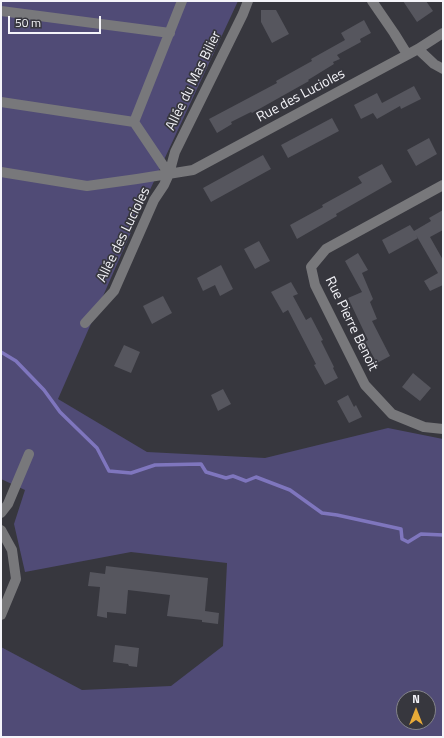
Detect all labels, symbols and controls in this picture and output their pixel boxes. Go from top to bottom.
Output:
scale bar [10,8,103,34]
text: 50 m [15,13,41,32]
street label: Allée du Mas Bilier [163,29,225,133]
street label: Rue des Lucioles [254,66,348,126]
street label: Allée des Lucioles [94,185,154,285]
street label: Rue Pierre Benoit [321,274,381,374]
north arrow [396,690,436,730]
text: N [412,691,420,707]

